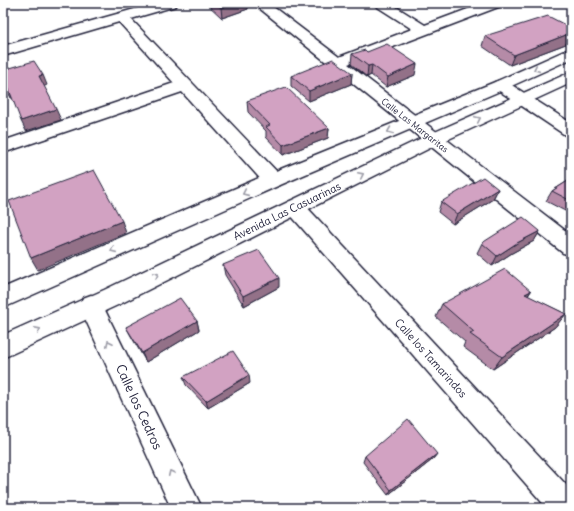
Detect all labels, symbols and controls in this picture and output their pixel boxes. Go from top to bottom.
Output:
one-way arrow [532,65,539,73]
street label: Calle Las Margaritas [379,95,451,155]
one-way arrow [475,116,482,124]
one-way arrow [387,126,395,134]
one-way arrow [356,172,364,180]
street label: Avenida Las Casuarinas [231,179,343,243]
one-way arrow [241,188,249,196]
one-way arrow [109,246,116,254]
one-way arrow [151,272,159,280]
street label: Calle los Tamarindos [392,316,470,400]
one-way arrow [34,328,42,335]
one-way arrow [106,340,114,347]
street label: Calle los Cedros [112,362,166,452]
one-way arrow [168,469,176,477]

